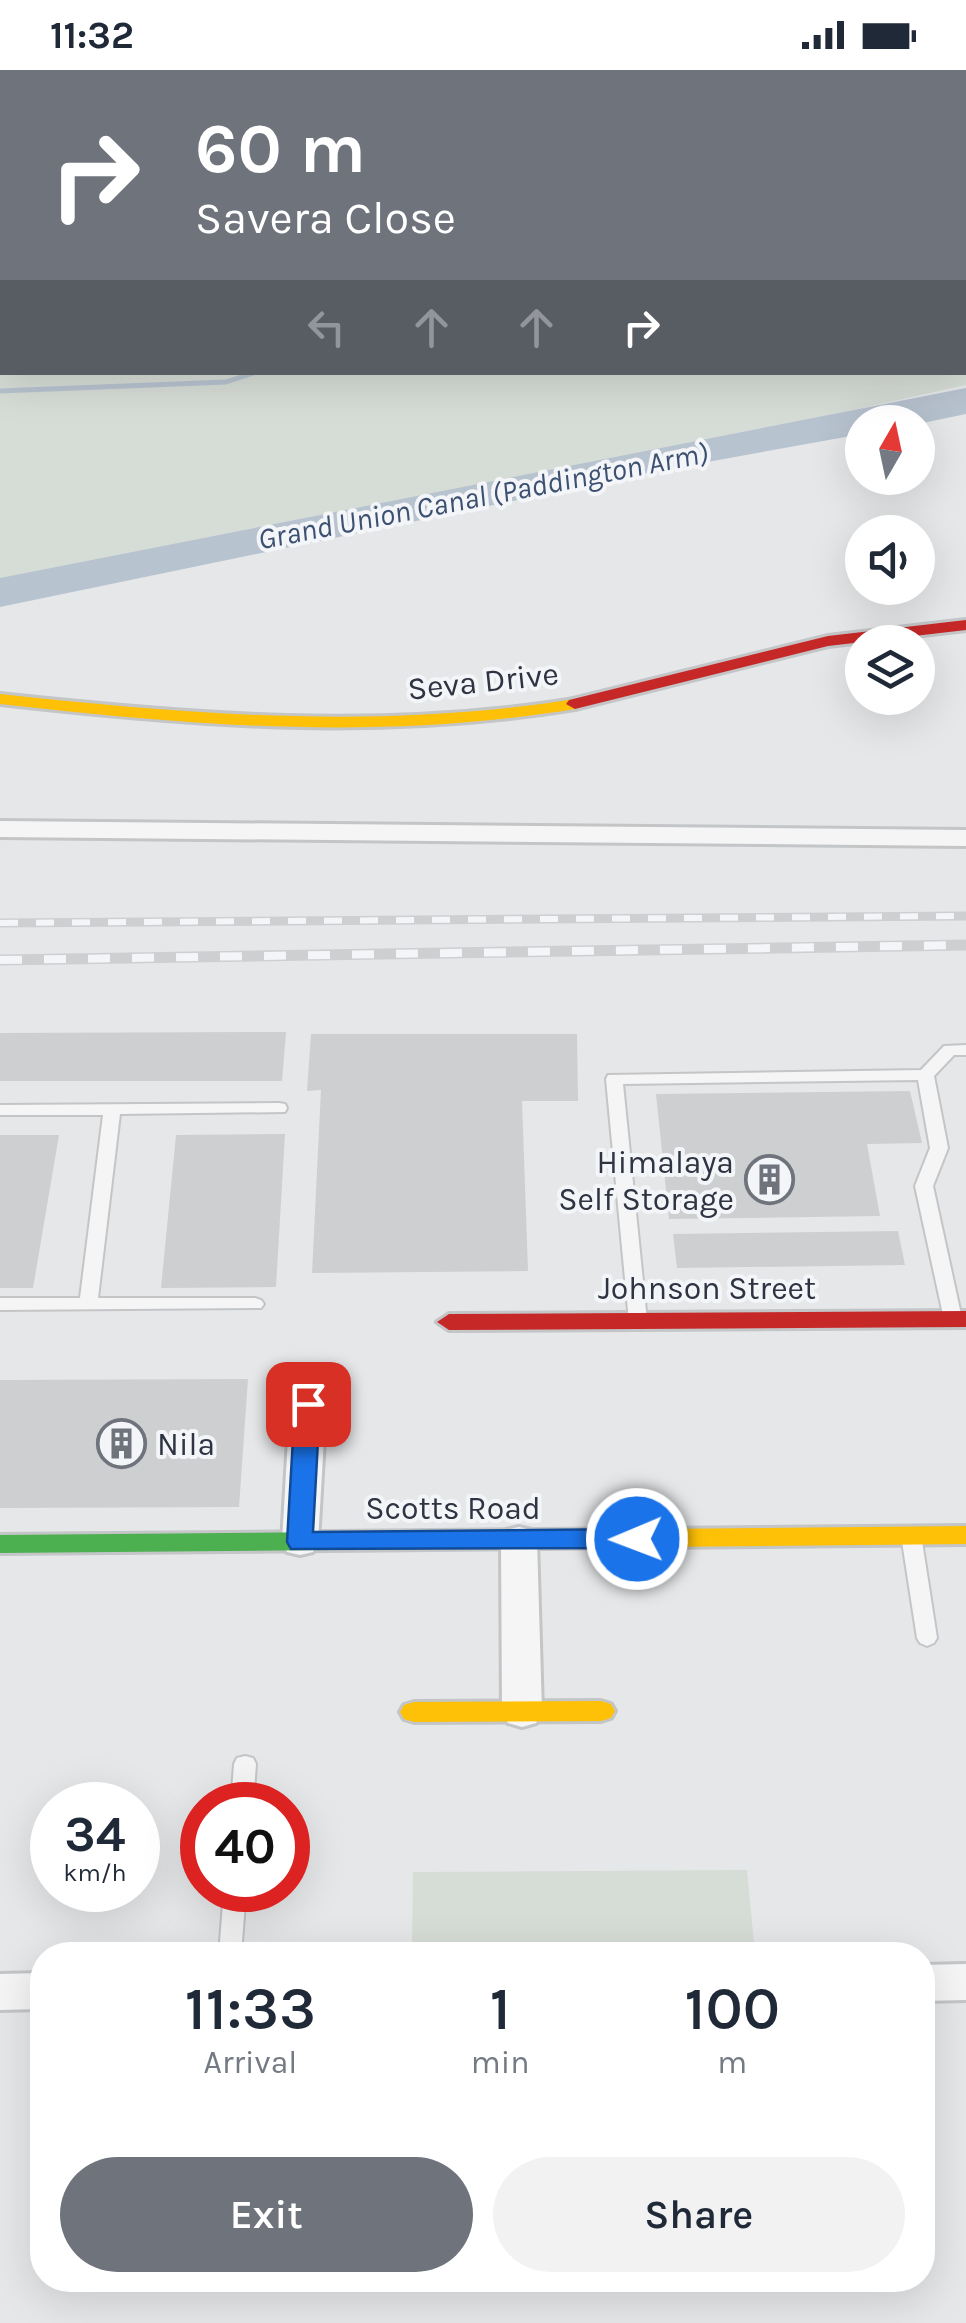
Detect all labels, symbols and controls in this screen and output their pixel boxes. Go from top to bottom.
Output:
text: 11:32 [50,13,134,58]
text: 60 m [195,108,366,190]
icon: right [30,110,160,240]
text: Savera Close [195,192,456,244]
icon: left [299,300,354,355]
icon: ahead [404,300,459,355]
icon: ahead [509,300,564,355]
icon: right [614,300,669,355]
north arrow [845,405,935,495]
map controls [845,405,935,715]
water label: Grand Union Canal (Paddington Arm) [255,435,711,557]
button: sound [845,515,935,605]
button: layers [845,625,935,715]
street label: Seva Drive [406,655,560,708]
place label: Himalaya Self Storage [558,1144,734,1218]
building icon: Himalaya Self Storage [743,1154,795,1206]
street label: Johnson Street [598,1270,816,1307]
pin [266,1362,351,1447]
icon: arrive [281,1377,336,1432]
building icon: Nila [96,1418,148,1470]
place label: Nila [157,1426,215,1463]
position arrow [585,1487,689,1591]
street label: Scotts Road [365,1490,541,1527]
speed limit sign: 40 [180,1782,310,1912]
text: 34 [65,1805,125,1864]
text: km/h [63,1858,127,1887]
text: 11:33 [185,1974,316,2044]
text: 1 [490,1974,511,2044]
text: 100 [684,1974,780,2044]
text: Arrival [204,2044,297,2081]
text: min [471,2044,530,2081]
text: m [717,2044,747,2081]
button: Exit [60,2157,473,2272]
button: Share [493,2157,905,2272]

